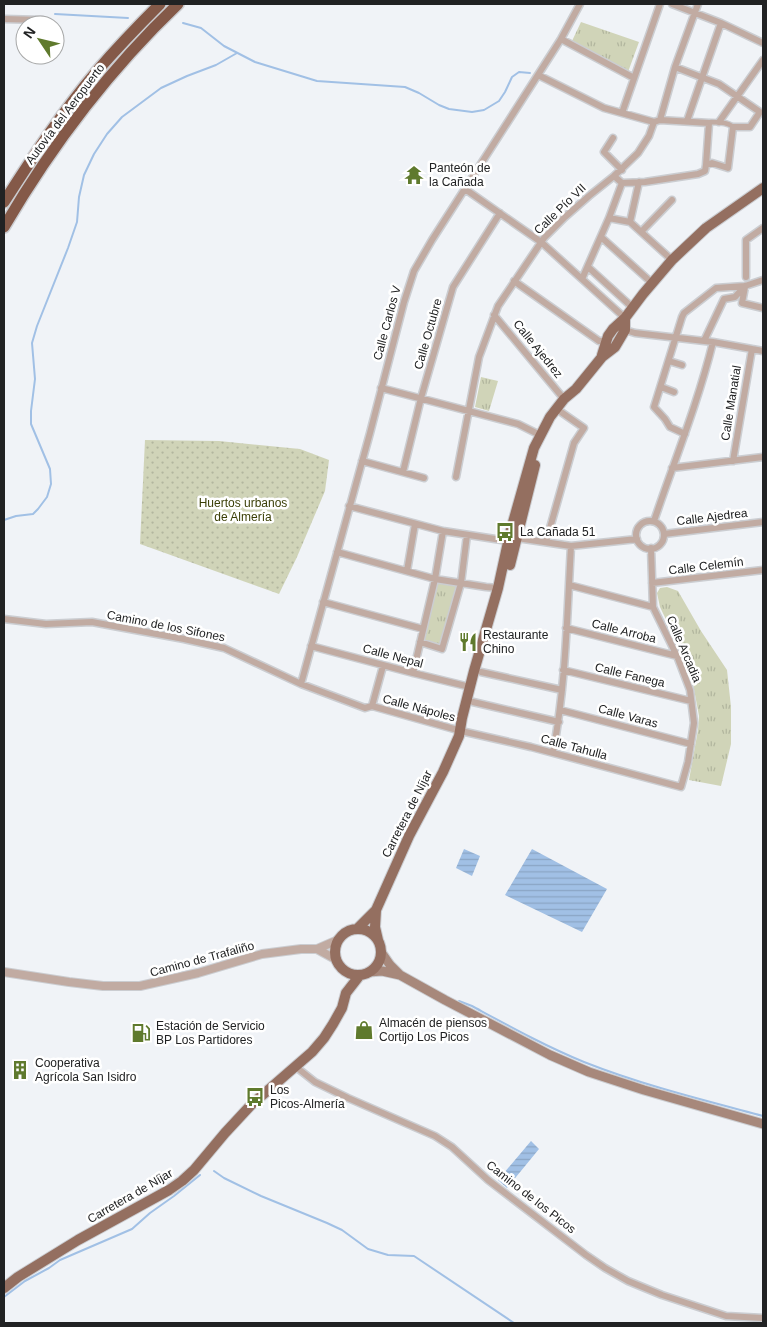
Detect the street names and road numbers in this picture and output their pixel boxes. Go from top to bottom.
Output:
street label: Autovía del Aeropuerto [23,61,108,167]
street label: Calle Pío VII [531,181,589,237]
street label: Calle Carlos V [370,284,404,362]
street label: Calle Octubre [411,297,445,371]
street label: Calle Ajedrez [510,317,566,381]
street label: Calle Manatial [718,364,744,442]
street label: Calle Ajedrea [676,506,749,528]
street label: Calle Celemín [668,554,744,578]
street label: Camino de los Sifones [106,608,226,644]
street label: Calle Arcadia [664,614,704,685]
street label: Calle Arroba [590,616,658,646]
street label: Calle Nepal [361,641,425,671]
street label: Calle Fanega [594,660,667,690]
street label: Calle Nápoles [381,692,457,724]
street label: Calle Varas [597,701,659,731]
street label: Calle Tahulla [539,731,609,763]
street label: Carretera de Níjar [379,768,435,860]
street label: Camino de Trafaliño [148,938,256,980]
street label: Camino de los Picos [484,1158,578,1236]
street label: Carretera de Níjar [85,1166,175,1226]

